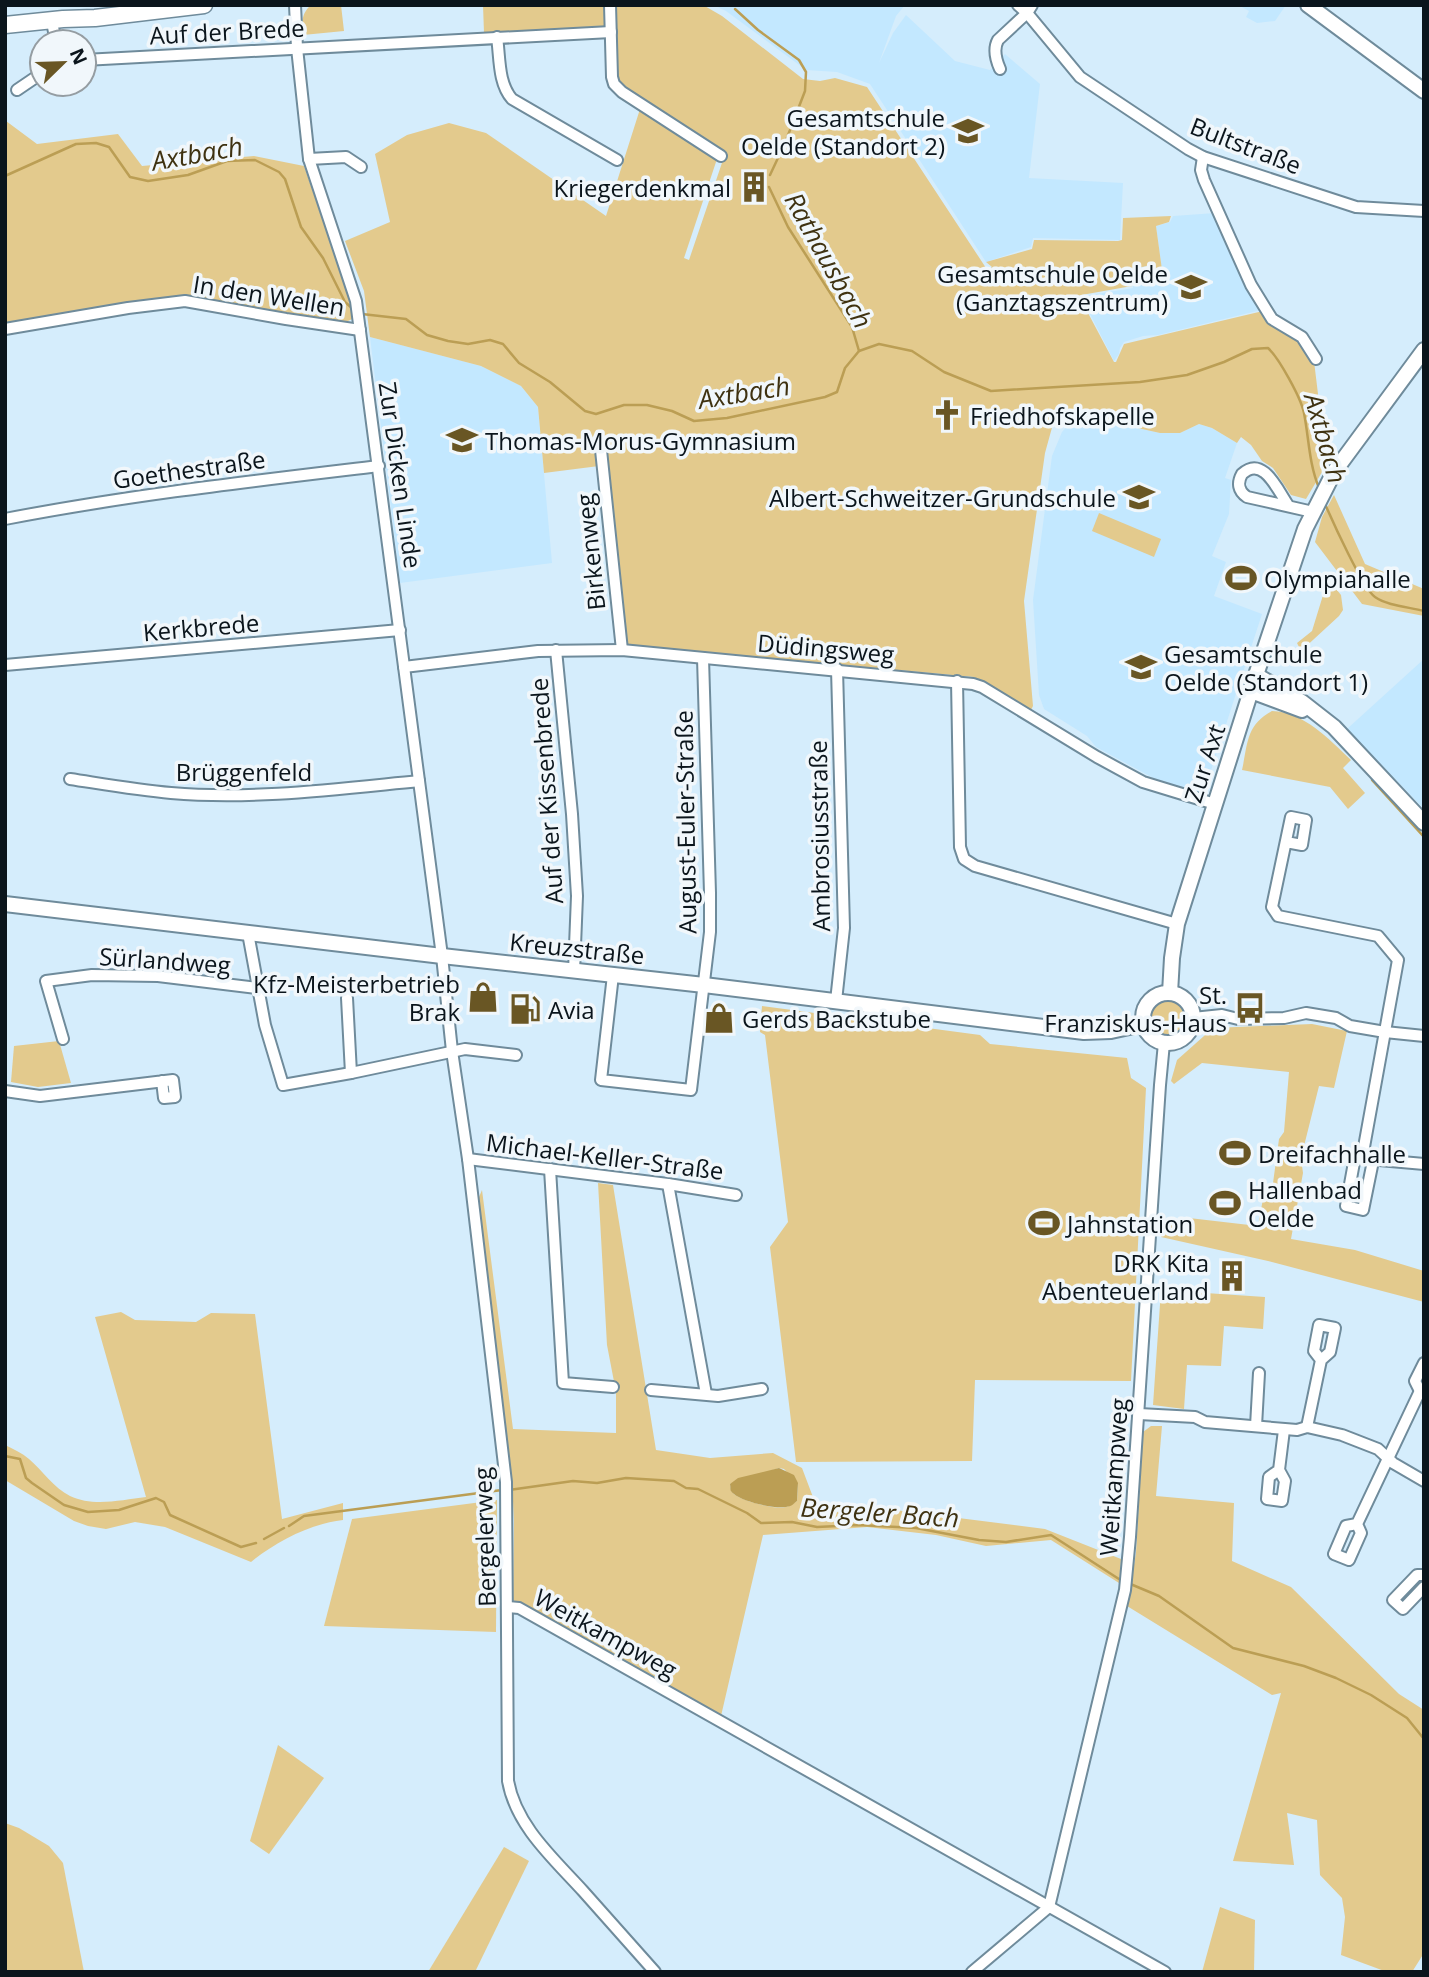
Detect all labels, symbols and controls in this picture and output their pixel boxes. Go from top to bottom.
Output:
street label: Auf der Brede [149,10,305,52]
north arrow [28,28,98,98]
text: N [64,44,94,69]
place label: Gesamtschule Oelde (Standort 2) [741,101,945,162]
street label: Bultstraße [1186,109,1306,181]
school or university icon: Gesamtschule Oelde (Standort 2) [951,114,985,148]
water label: Axtbach [147,127,245,179]
building icon: Kriegerdenkmal [737,170,771,204]
place label: Kriegerdenkmal [554,171,731,204]
water label: Rathausbach [777,185,881,335]
place label: Gesamtschule Oelde (Ganztagszentrum) [937,257,1168,318]
street label: In den Wellen [191,267,347,323]
school or university icon: Gesamtschule Oelde (Ganztagszentrum) [1174,270,1208,304]
water label: Axtbach [694,367,792,417]
street label: Zur Dicken Linde [372,380,430,570]
water label: Axtbach [1295,387,1356,487]
church icon: Friedhofskapelle [930,398,964,432]
place label: Friedhofskapelle [970,399,1155,432]
school or university icon: Thomas-Morus-Gymnasium [445,423,479,457]
place label: Thomas-Morus-Gymnasium [485,424,796,457]
street label: Goethestraße [111,442,267,496]
school or university icon: Albert-Schweitzer-Grundschule [1122,480,1156,514]
place label: Albert-Schweitzer-Grundschule [769,481,1116,514]
street label: Birkenweg [567,492,613,612]
sports icon: Olympiahalle [1224,561,1258,595]
place label: Olympiahalle [1264,562,1411,595]
street label: Kerkbrede [141,605,261,649]
street label: Düdingsweg [756,626,896,670]
place label: Gesamtschule Oelde (Standort 1) [1164,637,1368,698]
school or university icon: Gesamtschule Oelde (Standort 1) [1124,650,1158,684]
street label: Auf der Kissenbrede [522,677,570,905]
street label: August-Euler-Straße [667,710,703,934]
street label: Zur Axt [1176,719,1232,807]
street label: Ambrosiusstraße [801,740,837,932]
street label: Brüggenfeld [176,755,312,788]
street label: Kreuzstraße [508,925,646,971]
street label: Sürlandweg [98,939,232,981]
place label: Kfz-Meisterbetrieb Brak [253,967,460,1028]
place label: St. Franziskus-Haus [1044,978,1227,1039]
shop icon: Kfz-Meisterbetrieb Brak [466,980,500,1014]
bus stop icon: St. Franziskus-Haus [1233,991,1267,1025]
fuel station icon: Avia [508,992,542,1026]
place label: Avia [548,993,595,1026]
shop icon: Gerds Backstube [702,1001,736,1035]
place label: Gerds Backstube [742,1002,931,1035]
street label: Michael-Keller-Straße [484,1125,726,1187]
sports icon: Dreifachhalle [1218,1136,1252,1170]
place label: Dreifachhalle [1258,1137,1406,1170]
place label: Hallenbad Oelde [1248,1173,1362,1234]
sports icon: Hallenbad Oelde [1208,1186,1242,1220]
sports icon: Jahnstation [1027,1206,1061,1240]
place label: Jahnstation [1065,1207,1193,1240]
place label: DRK Kita Abenteuerland [1042,1246,1209,1307]
building icon: DRK Kita Abenteuerland [1215,1259,1249,1293]
street label: Weitkampweg [1091,1397,1135,1557]
street label: Bergelerweg [465,1467,503,1607]
water label: Bergeler Bach [800,1489,960,1535]
street label: Weitkampweg [529,1580,683,1686]

